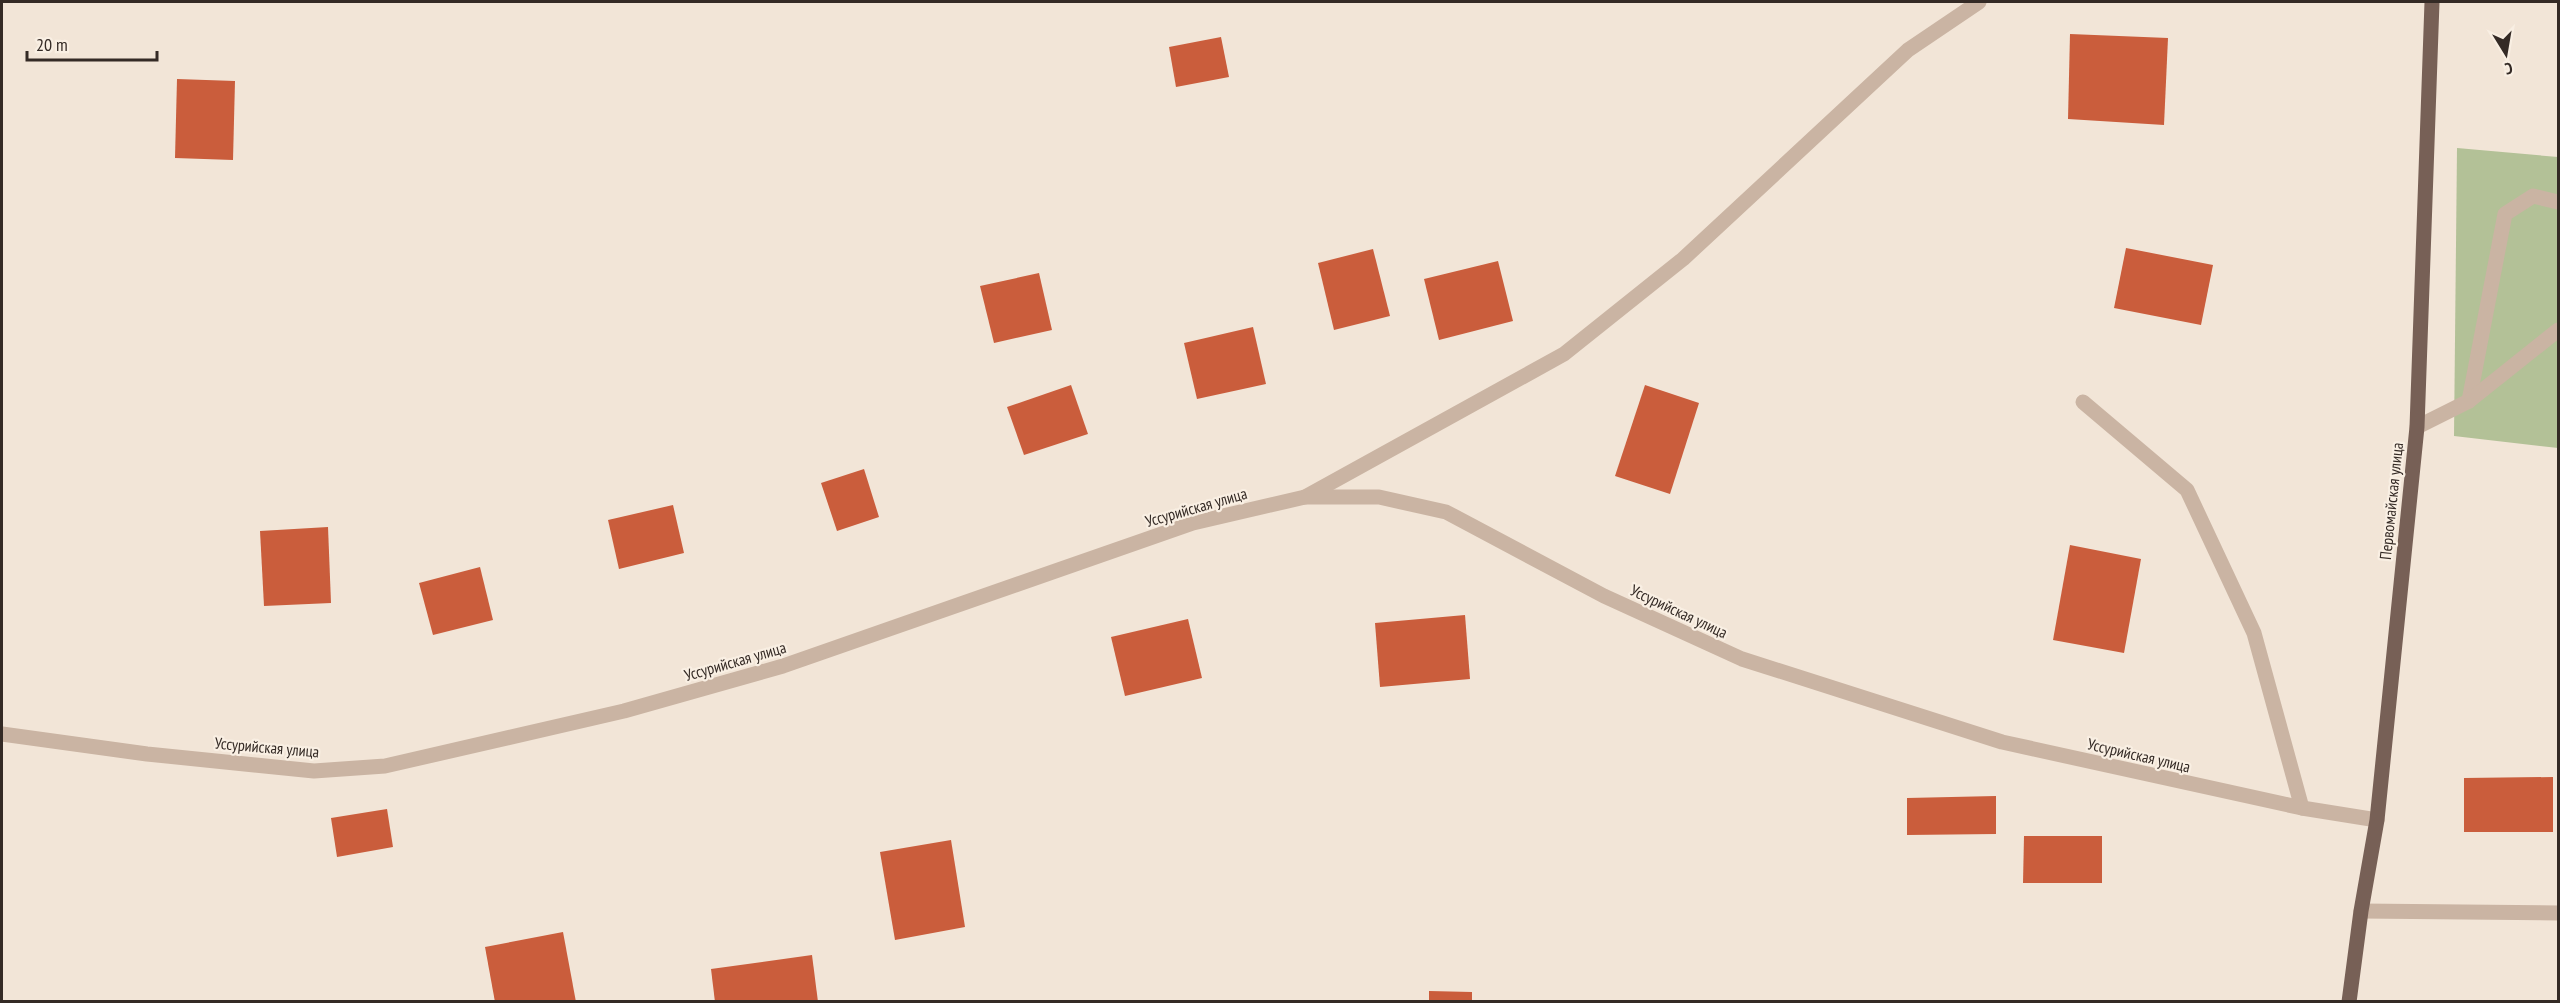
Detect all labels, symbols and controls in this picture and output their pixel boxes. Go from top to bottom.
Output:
scale bar [27,24,158,62]
north arrow [2476,24,2536,84]
text: 20 m [36,33,68,56]
text: С [2503,58,2514,79]
street label: Первомайская улица [2375,441,2407,561]
street label: Уссурийская улица [1143,483,1249,531]
street label: Уссурийская улица [1627,580,1731,642]
street label: Уссурийская улица [682,637,788,685]
street label: Уссурийская улица [214,732,320,762]
street label: Уссурийская улица [2086,733,2192,777]

